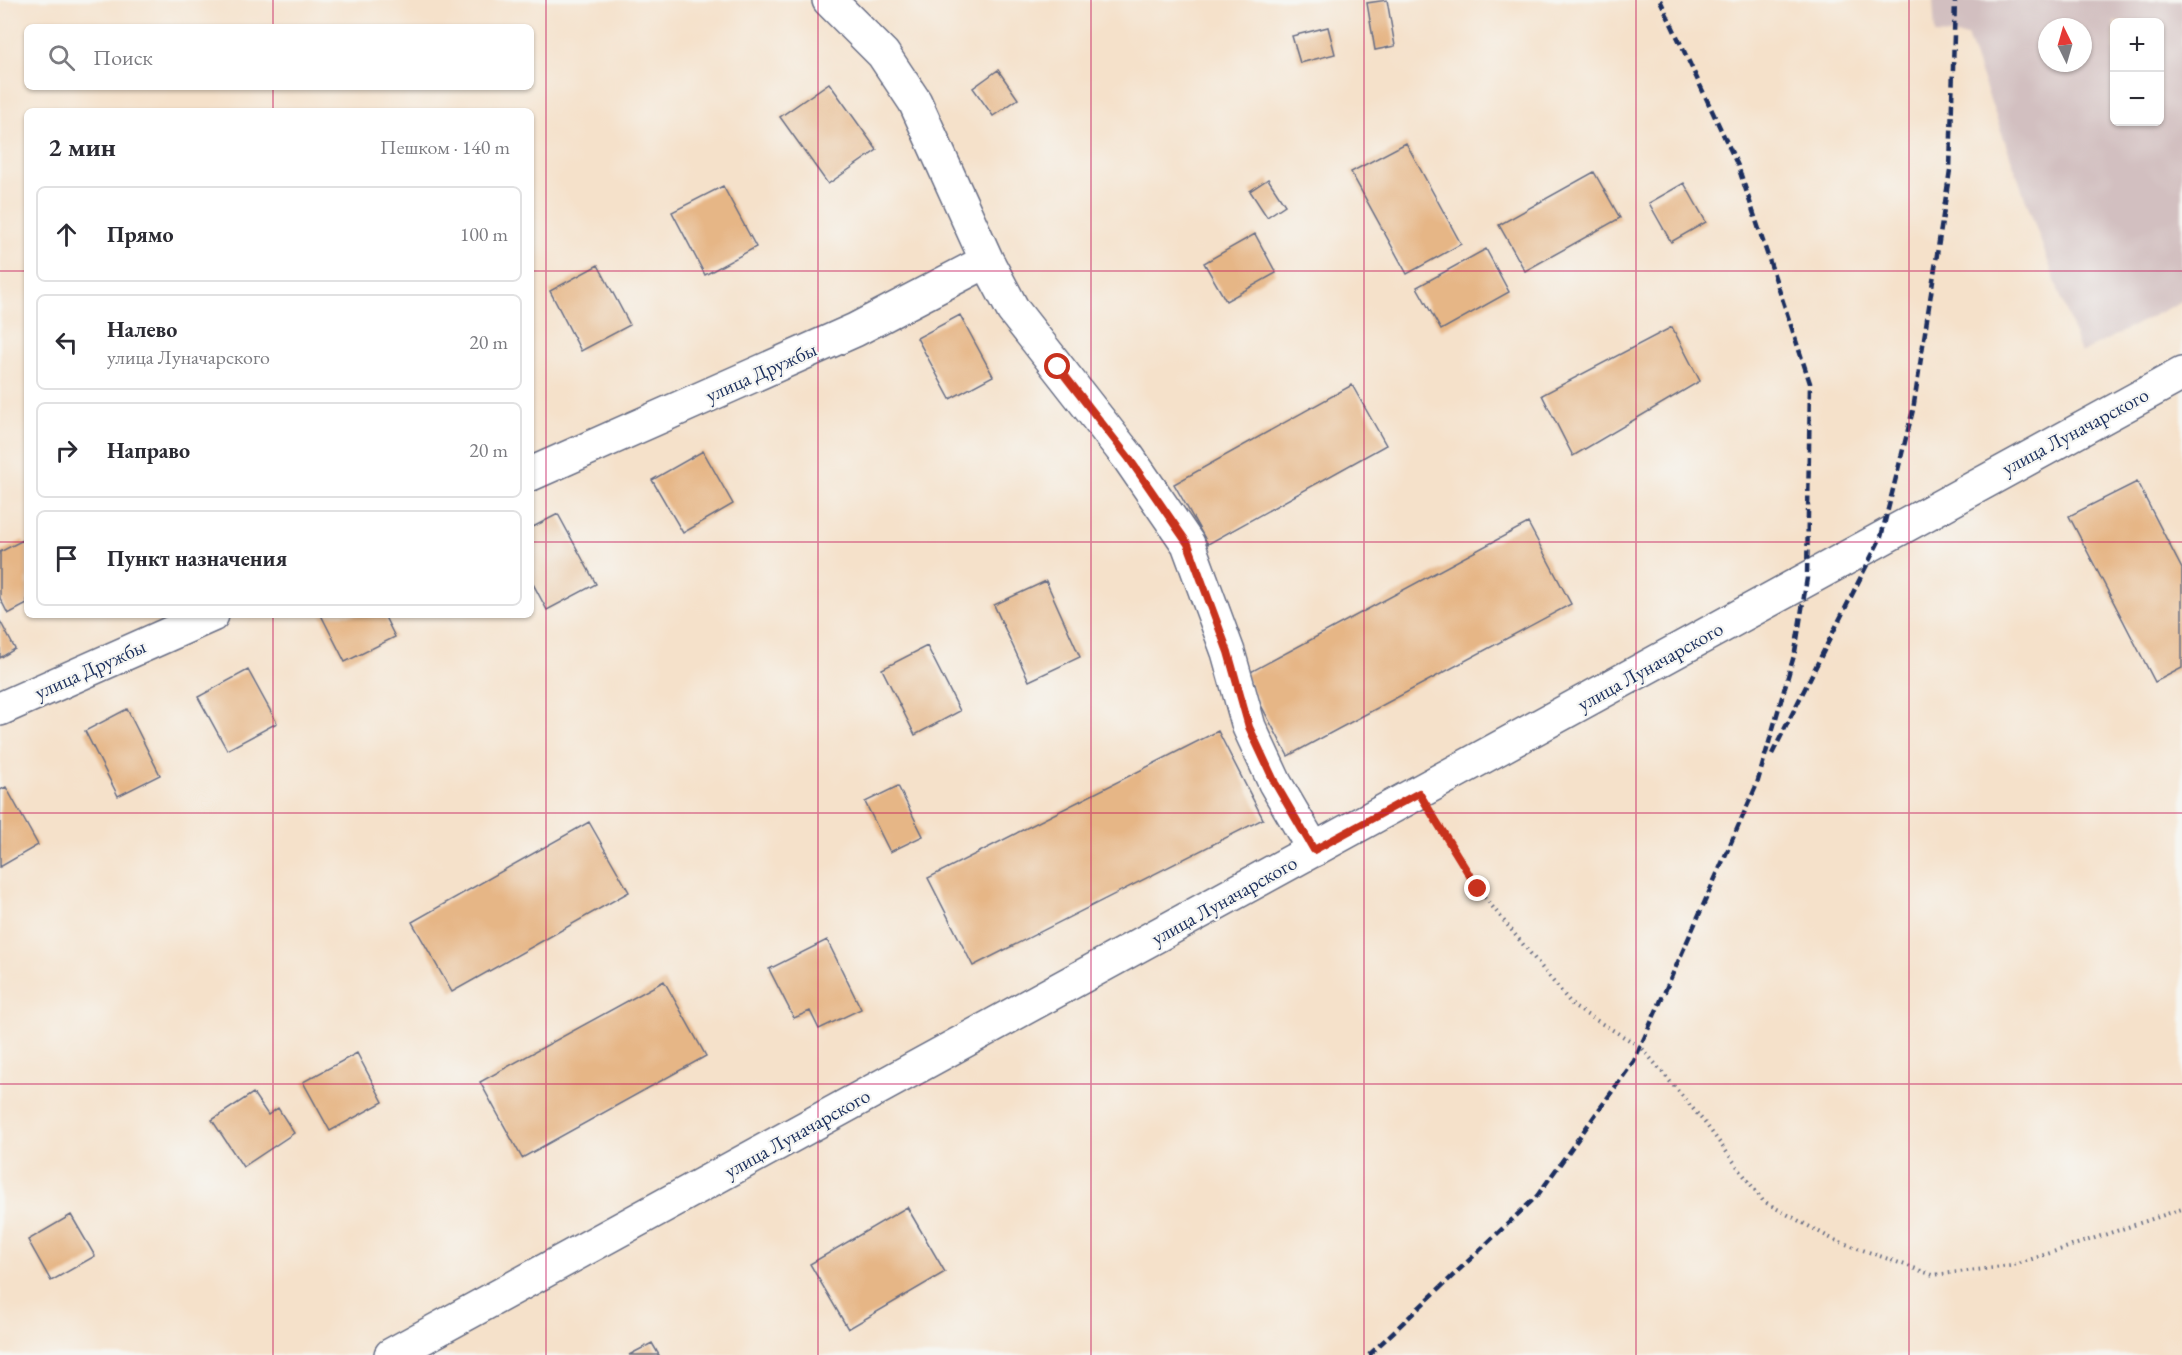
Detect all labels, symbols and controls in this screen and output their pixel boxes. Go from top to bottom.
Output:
north arrow [2038,18,2092,72]
map controls [2110,18,2164,126]
button: + [2110,18,2164,72]
search box [24,24,534,90]
icon: search [45,41,78,74]
text: Поиск [93,43,153,72]
button: − [2110,72,2164,126]
text: 2 мин [48,130,116,164]
text: Пешком · 140 m [380,134,510,160]
icon: ahead [50,218,83,251]
text: Прямо [107,220,174,249]
text: 100 m [460,221,508,247]
text: Налево [107,315,177,344]
icon: left [50,326,83,359]
text: 20 m [469,329,508,355]
street label: улица Дружбы [701,336,821,408]
text: улица Луначарского [107,344,270,370]
route start [1044,353,1070,379]
street label: улица Луначарского [1997,381,2153,481]
icon: right [50,434,83,467]
text: Направо [107,436,190,465]
text: 20 m [469,437,508,463]
icon: arrive [50,542,83,575]
text: Пункт назначения [107,544,287,573]
street label: улица Луначарского [1572,615,1728,717]
street label: улица Дружбы [30,633,150,705]
street label: улица Луначарского [1146,849,1302,951]
route end [1464,875,1490,901]
street label: улица Луначарского [719,1082,875,1184]

